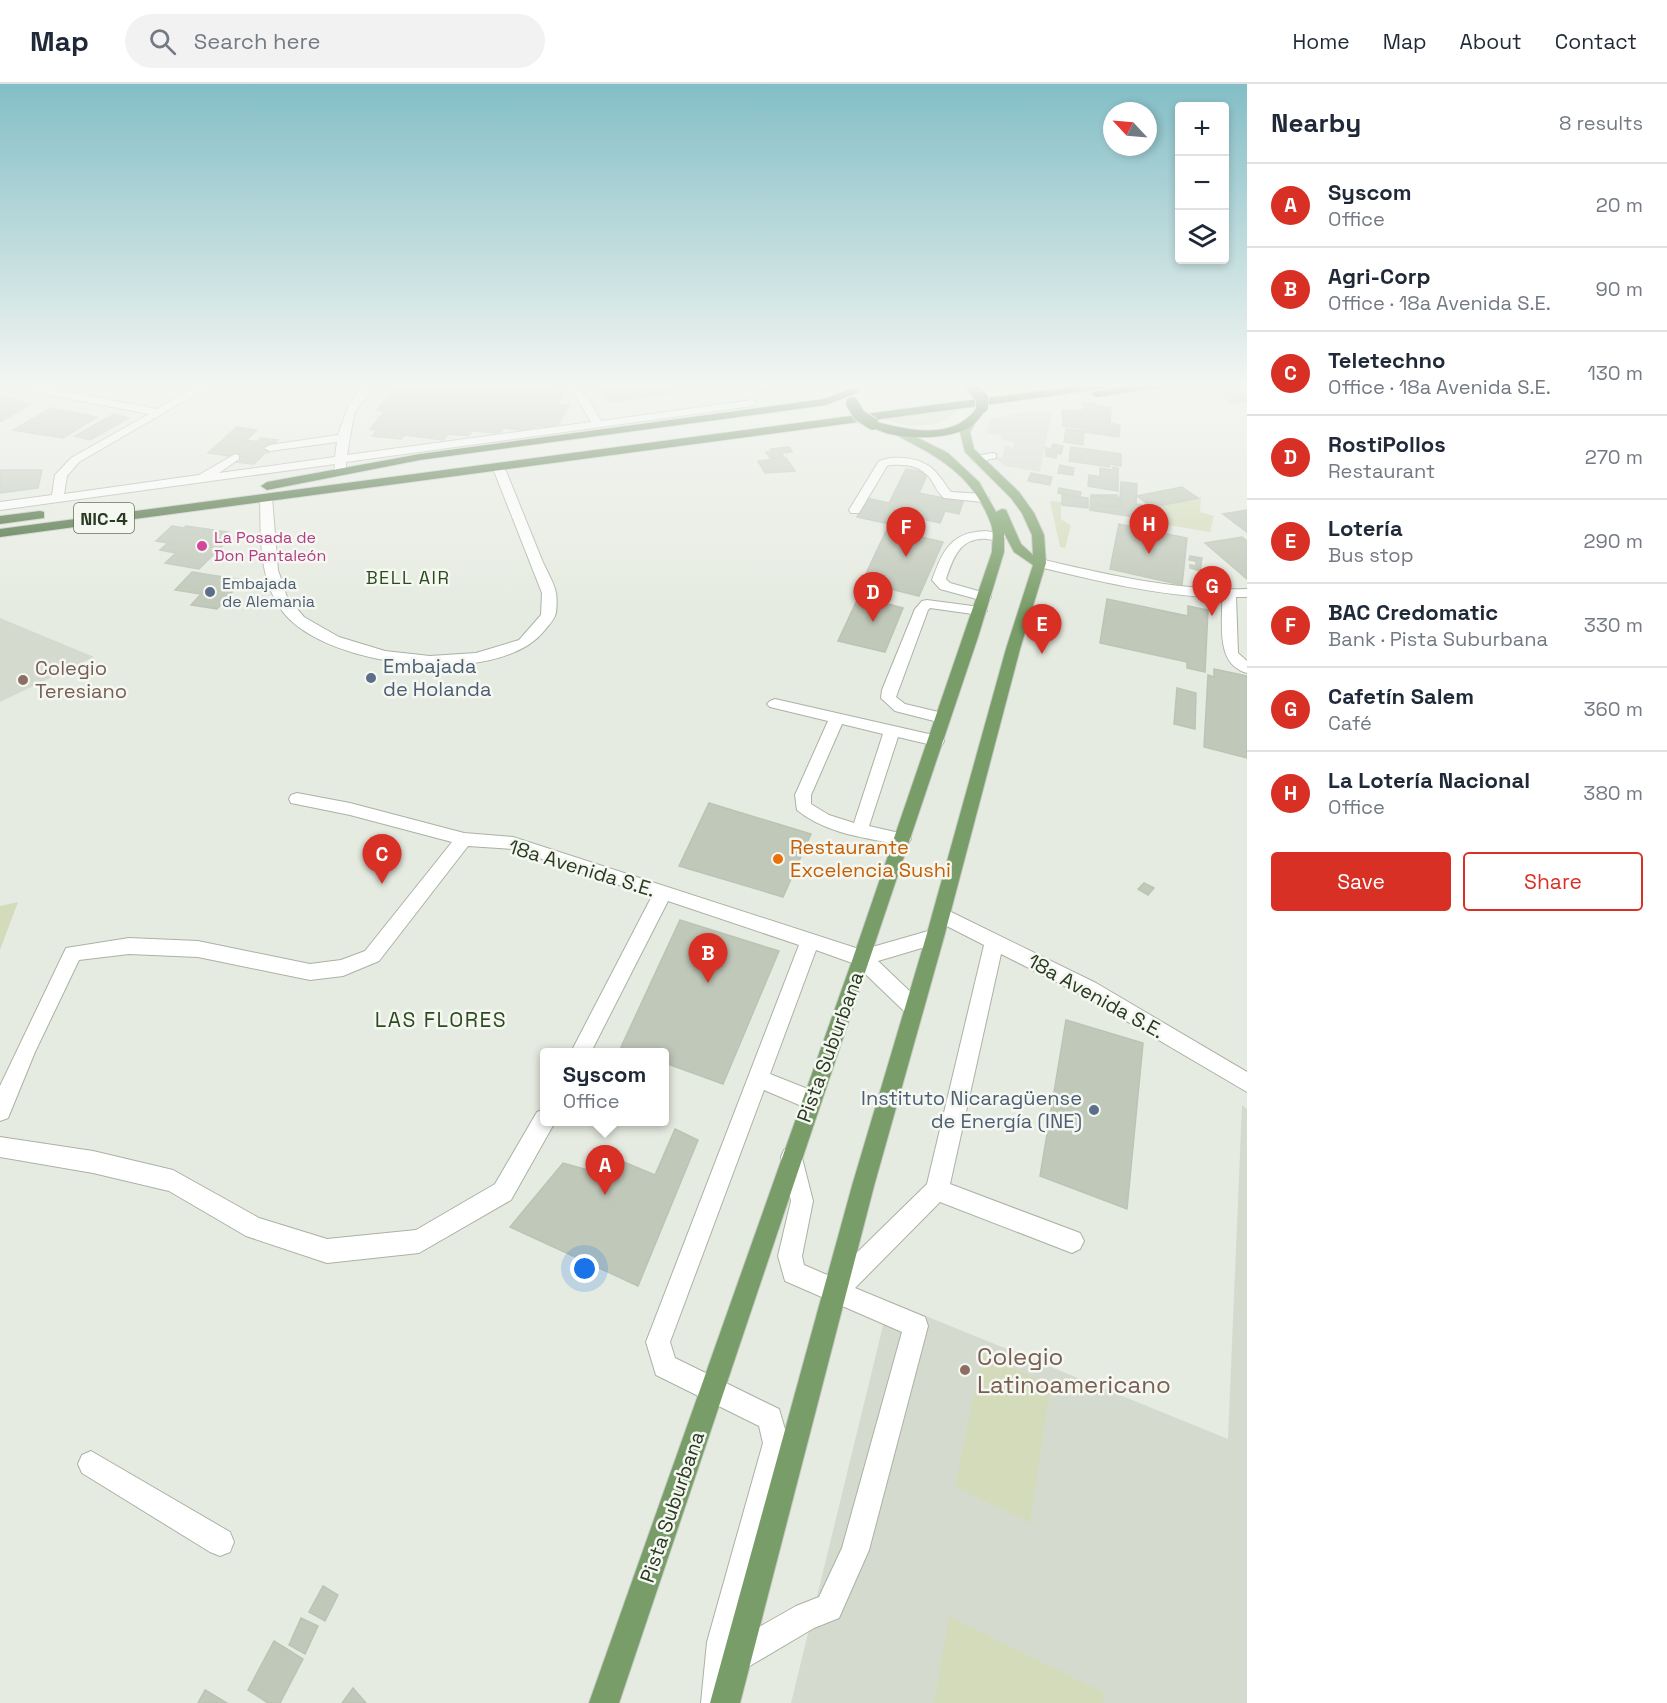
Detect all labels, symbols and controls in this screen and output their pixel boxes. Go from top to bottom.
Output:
search box [125,14,545,68]
text: Map [30,23,89,59]
icon: search [146,25,179,58]
text: Search here [194,27,321,55]
text: Home [1292,28,1350,55]
text: Map [1383,28,1427,55]
text: About [1460,28,1522,55]
text: Contact [1555,28,1637,55]
north arrow [1103,102,1157,156]
map controls [1175,102,1229,264]
button: + [1175,102,1229,156]
text: Nearby [1271,106,1361,140]
text: 8 results [1559,110,1643,136]
button: − [1175,156,1229,210]
text: Syscom [1328,178,1412,206]
text: A [1284,192,1297,218]
text: 20 m [1596,192,1643,218]
text: Office [1328,206,1385,232]
button: layers [1175,210,1229,264]
text: Agri-Corp [1328,262,1430,290]
text: B [1284,276,1297,302]
text: 90 m [1596,276,1643,302]
text: Office · 18a Avenida S.E. [1328,290,1551,316]
text: Teletechno [1328,346,1446,374]
text: C [1284,360,1297,386]
text: 130 m [1587,360,1643,386]
text: Office · 18a Avenida S.E. [1328,374,1551,400]
text: RostiPollos [1328,430,1446,458]
text: D [1284,444,1297,470]
text: 270 m [1585,444,1643,470]
text: Restaurant [1328,458,1435,484]
road number: NIC-4 [74,503,134,533]
pin: H [1130,504,1168,554]
pin: F [886,508,926,557]
text: Lotería [1328,514,1403,542]
place label: La Posada de Don Pantaleón [214,527,326,566]
text: E [1285,528,1296,554]
text: 290 m [1584,528,1643,554]
marker: La Posada de Don Pantaleón [195,539,209,553]
text: Bus stop [1328,542,1414,568]
district label: BELL AIR [366,566,450,589]
pin: G [1192,566,1232,616]
pin: D [854,572,892,622]
place label: Embajada de Alemania [222,573,315,612]
marker: Embajada de Alemania [203,585,217,599]
text: BAC Credomatic [1328,598,1498,626]
pin: E [1022,604,1062,654]
text: F [1285,612,1296,638]
text: 330 m [1584,612,1643,638]
text: Bank · Pista Suburbana [1328,626,1548,652]
place label: Embajada de Holanda [383,653,491,702]
place label: Colegio Teresiano [35,655,127,704]
marker: Embajada de Holanda [364,671,378,685]
marker: Colegio Teresiano [16,673,30,687]
text: Cafetín Salem [1328,682,1474,710]
text: G [1284,696,1297,722]
text: 360 m [1584,696,1643,722]
text: Café [1328,710,1372,736]
text: La Lotería Nacional [1328,766,1530,794]
text: H [1284,780,1297,806]
text: 380 m [1583,780,1643,806]
text: Office [1328,794,1385,820]
street label: 18a Avenida S.E. [506,833,658,903]
pin: C [362,834,401,884]
place label: Restaurante Excelencia Sushi [790,834,951,883]
marker: Restaurante Excelencia Sushi [771,852,785,866]
button: Save [1271,852,1451,911]
button: Share [1463,852,1643,911]
pin: B [688,934,728,983]
street label: 18a Avenida S.E. [1023,948,1169,1044]
street label: Pista Suburbana [791,968,869,1126]
district label: LAS FLORES [375,1006,507,1033]
popup [540,1048,669,1126]
text: Syscom [563,1060,646,1088]
place label: Instituto Nicaragüense de Energía (INE) [861,1085,1082,1134]
text: Office [563,1088,620,1114]
marker: Instituto Nicaragüense de Energía (INE) [1087,1103,1101,1117]
pin: A [586,1146,624,1195]
your location [570,1254,599,1283]
place label: Colegio Latinoamericano [977,1341,1171,1400]
marker: Colegio Latinoamericano [958,1363,972,1377]
street label: Pista Suburbana [634,1428,710,1586]

